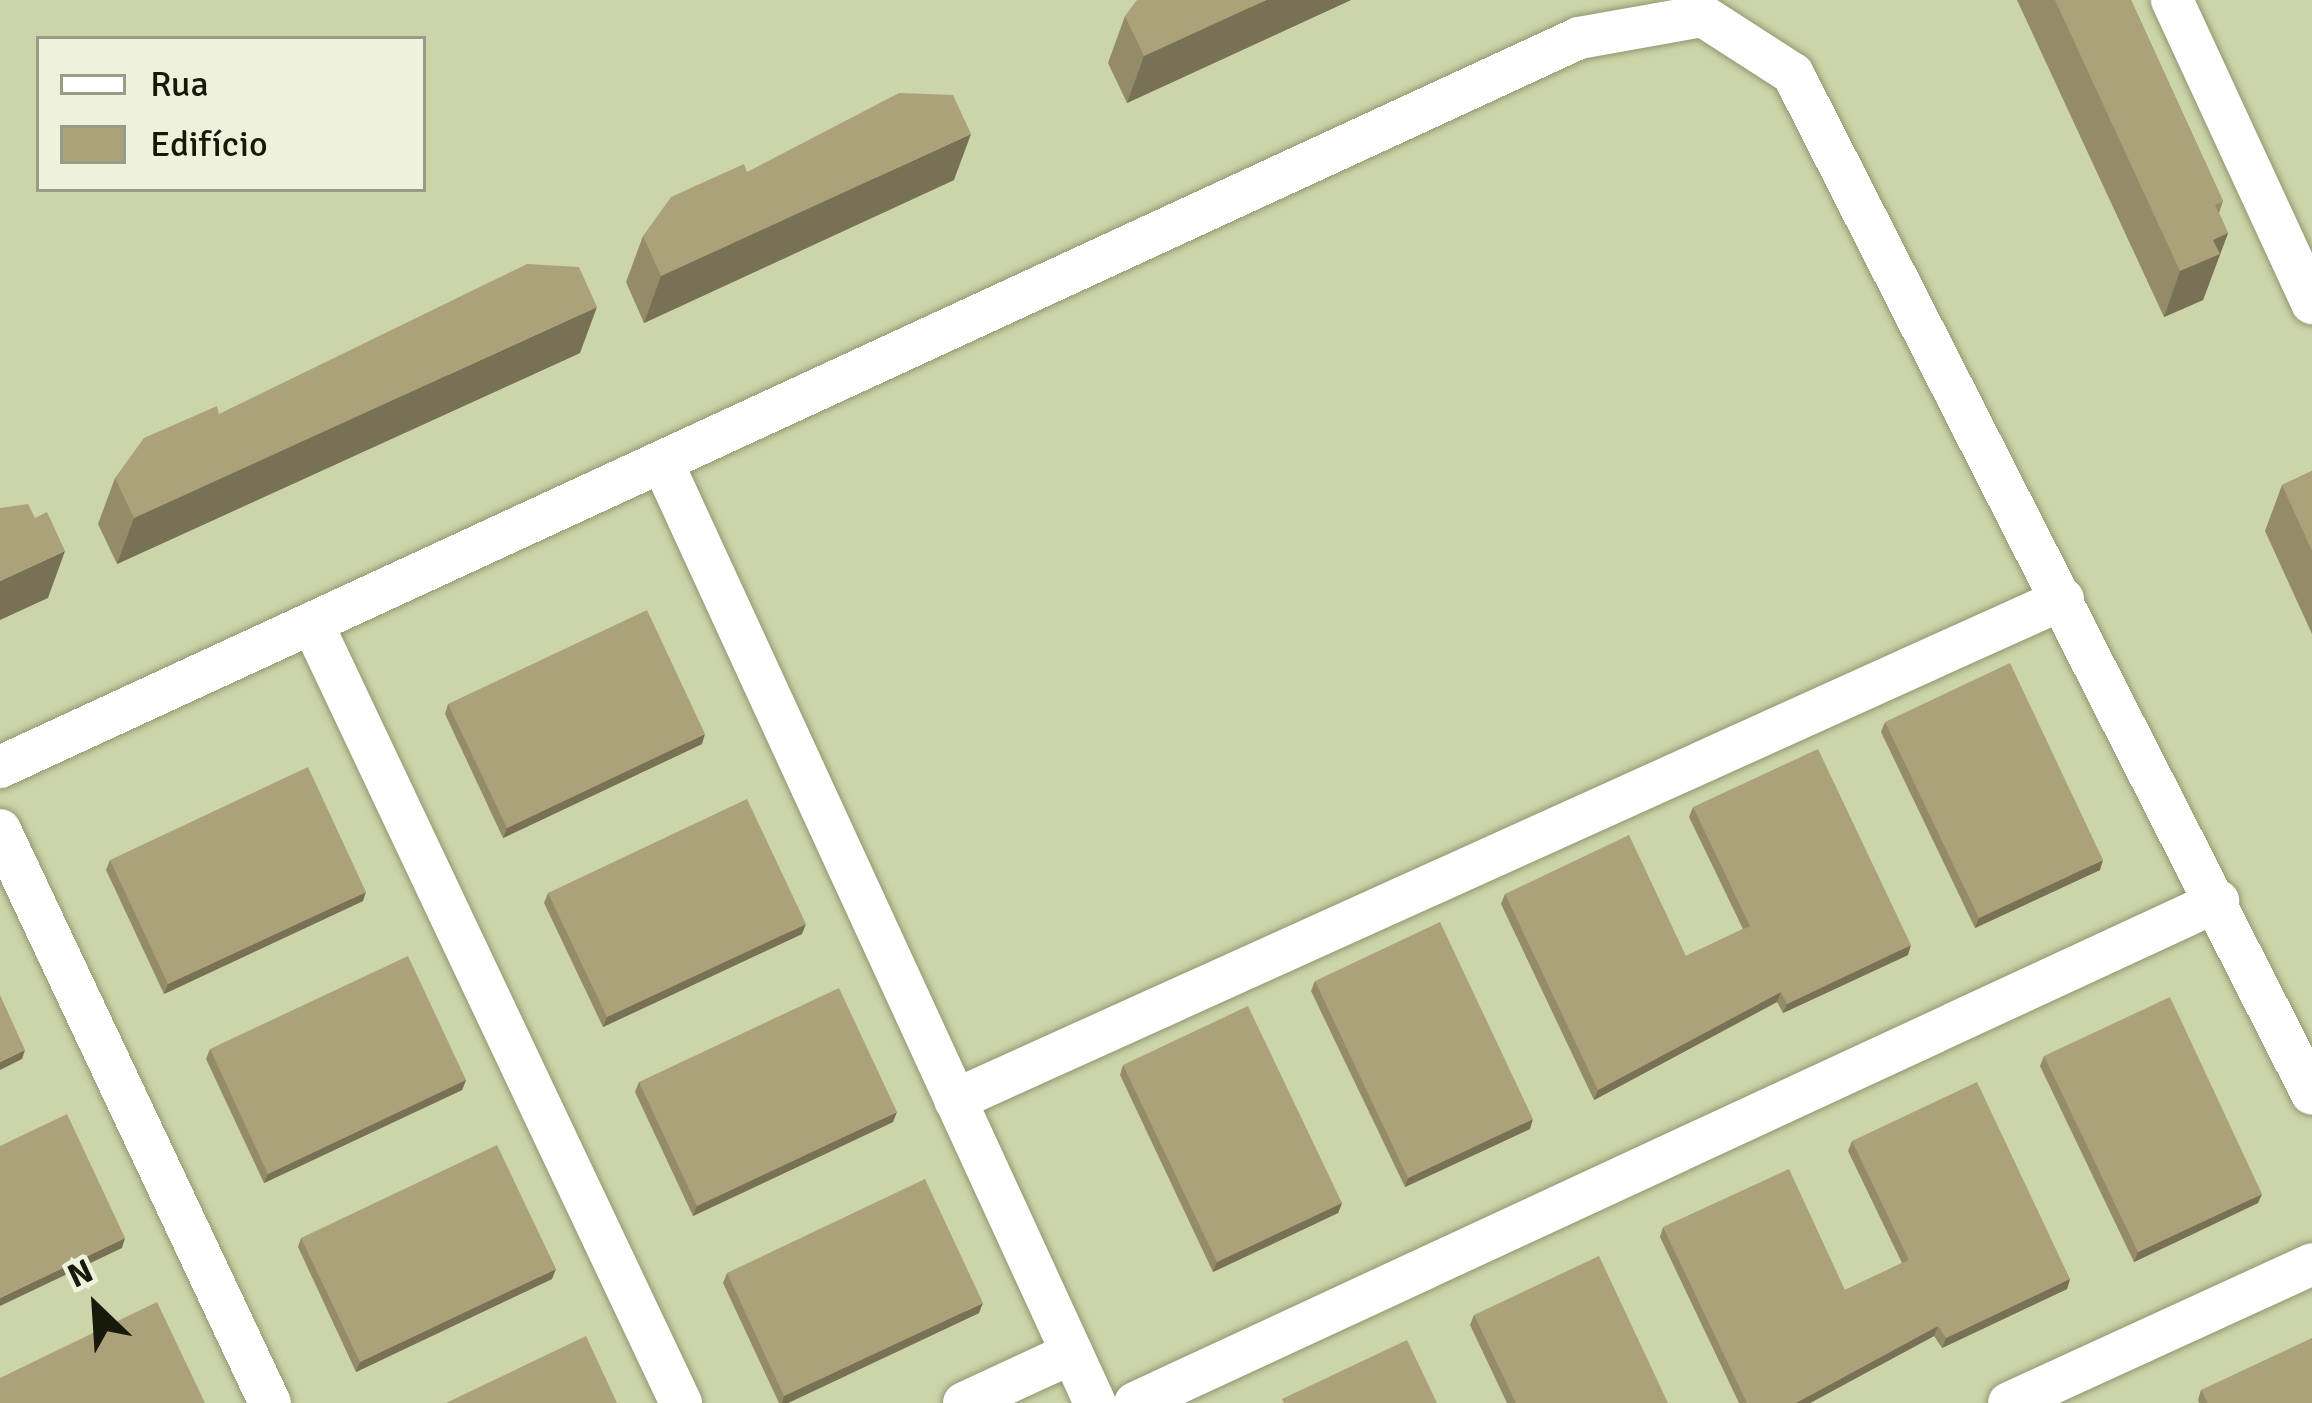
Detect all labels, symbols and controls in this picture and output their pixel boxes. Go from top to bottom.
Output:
legend [36,36,426,192]
text: Rua [150,62,209,107]
text: Edifício [150,122,268,167]
north arrow [36,1247,156,1367]
text: N [62,1250,100,1297]

